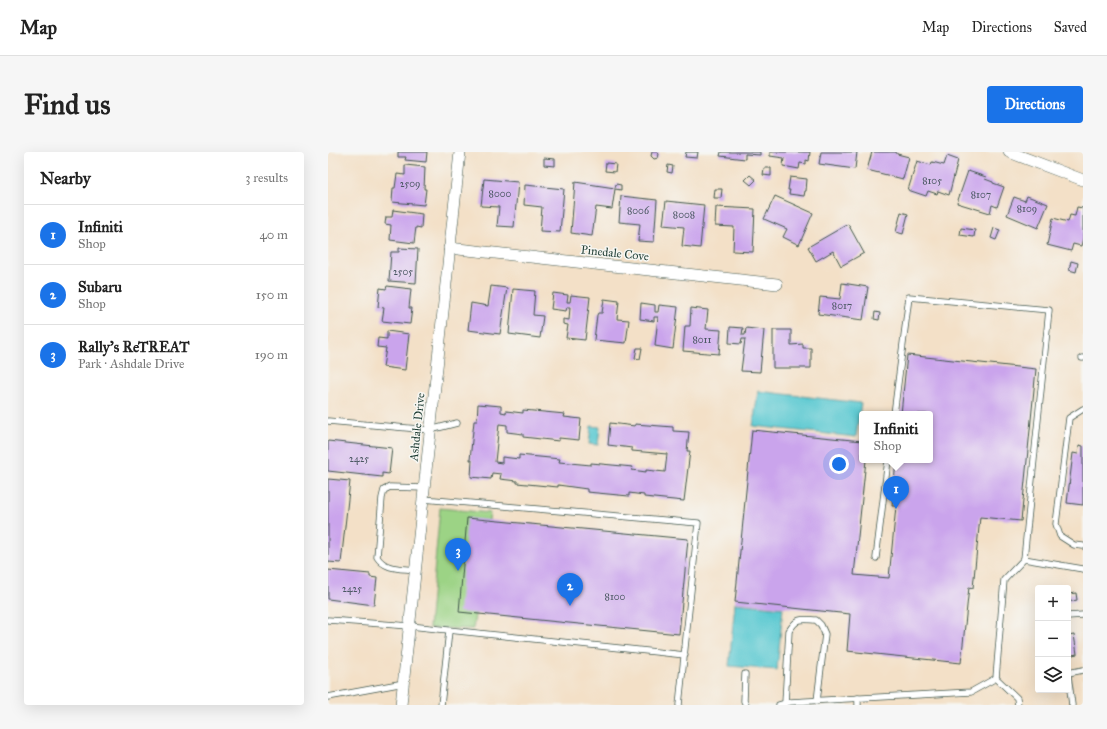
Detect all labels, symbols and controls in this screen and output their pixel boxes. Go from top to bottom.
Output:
text: Map [20,16,57,39]
text: Map [922,19,949,36]
text: Directions [971,19,1032,36]
text: Saved [1054,19,1087,36]
button: Directions [987,86,1083,123]
text: Find us [24,87,110,122]
text: Nearby [40,168,91,189]
text: 3 results [245,170,288,186]
house number: 8105 [922,175,942,187]
house number: 2509 [400,178,420,190]
house number: 8000 [489,188,512,200]
house number: 8107 [971,189,991,201]
house number: 8109 [1017,203,1037,215]
house number: 8006 [627,205,650,217]
house number: 8008 [673,209,695,221]
text: Infiniti [78,218,123,236]
text: 1 [50,227,56,243]
text: 40 m [259,227,288,243]
text: Shop [78,236,106,252]
street label: Pinedale Cove [580,242,650,264]
house number: 2505 [393,266,413,278]
text: Subaru [78,278,122,296]
text: 2 [50,287,56,303]
text: 150 m [256,287,288,303]
text: Shop [78,296,106,312]
house number: 8017 [832,300,852,312]
house number: 8011 [693,334,712,346]
text: Rally's ReTREAT [78,338,190,356]
text: 3 [50,347,56,363]
text: 190 m [255,347,288,363]
text: Park · Ashdale Drive [78,356,184,372]
street label: Ashdale Drive [406,392,428,463]
popup [859,411,933,463]
text: Infiniti [874,420,918,438]
text: Shop [874,438,901,454]
house number: 2425 [349,453,369,465]
your location [829,454,849,474]
pin: 1 [883,476,909,509]
pin: 3 [445,538,471,571]
pin: 2 [557,573,583,606]
house number: 2425 [342,583,362,595]
map controls [1035,585,1071,693]
button: + [1035,585,1071,621]
house number: 8100 [605,591,626,603]
button: − [1035,621,1071,657]
button: layers [1035,657,1071,693]

